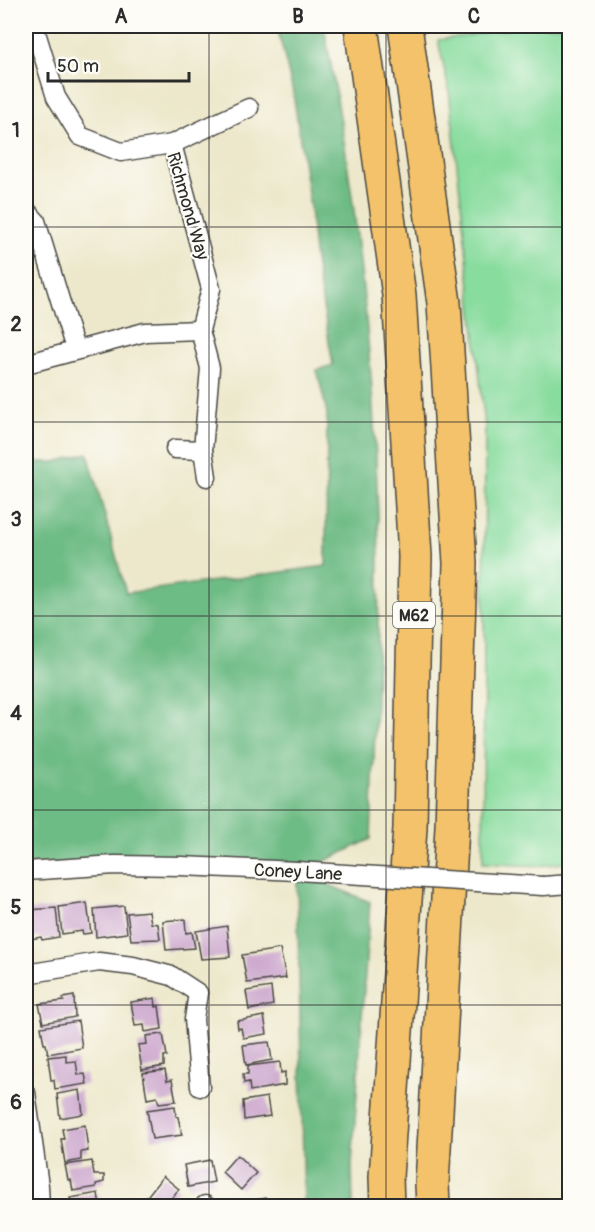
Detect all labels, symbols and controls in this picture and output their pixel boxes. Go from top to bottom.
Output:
text: A [115,4,128,29]
text: B [292,4,304,29]
text: C [468,4,480,29]
scale bar [48,45,189,83]
text: 50 m [57,55,99,78]
text: 1 [12,118,20,143]
street label: Richmond Way [161,150,214,263]
text: 2 [10,312,22,337]
text: 3 [10,507,22,532]
road number: M62 [393,602,435,628]
text: 4 [10,701,22,726]
street label: Coney Lane [253,859,343,886]
text: 5 [11,895,22,920]
text: 6 [10,1090,22,1115]

